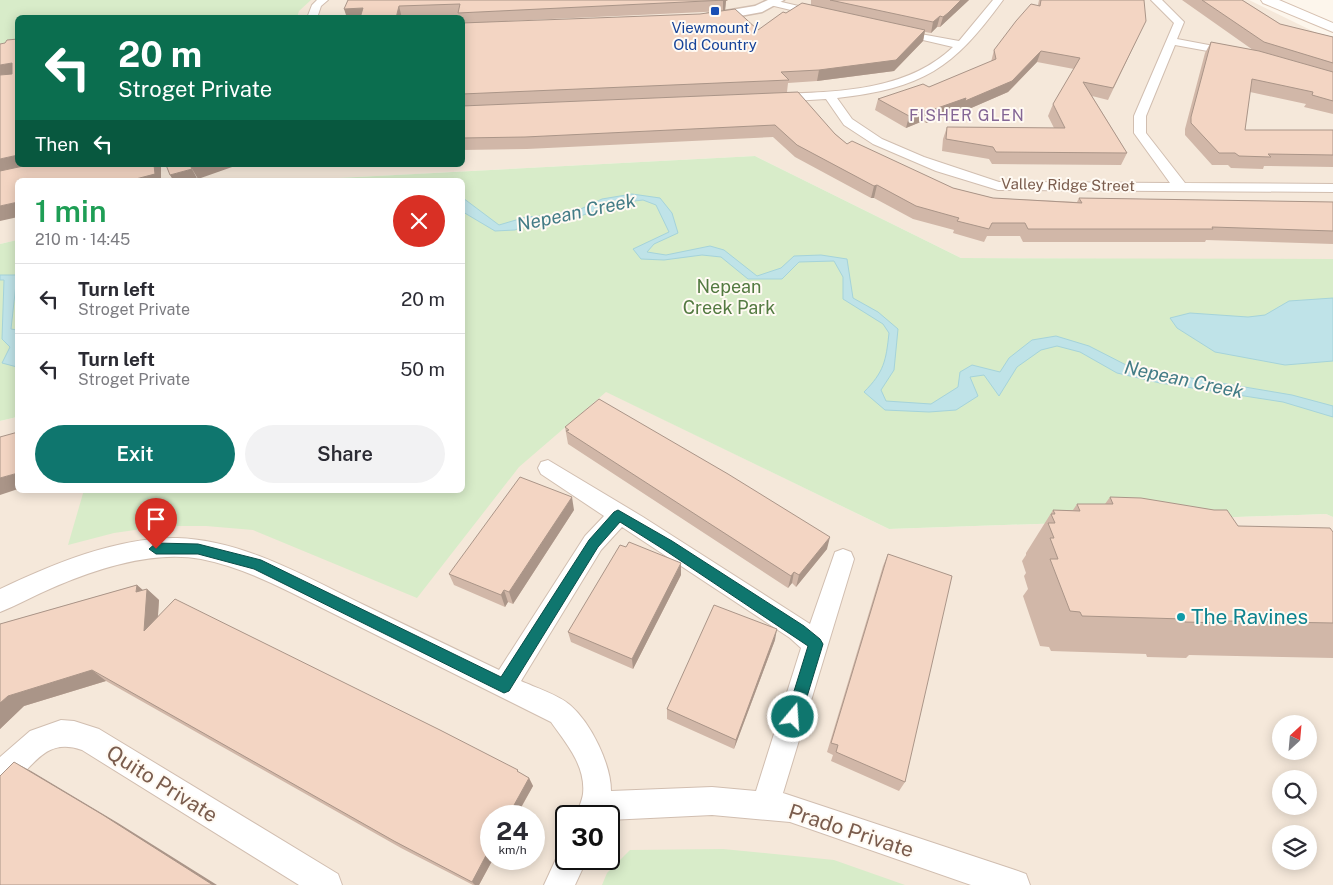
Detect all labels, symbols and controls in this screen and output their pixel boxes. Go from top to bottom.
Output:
marker: Viewmount / Old Country [709,5,721,17]
place label: Viewmount / Old Country [671,19,759,53]
text: 20 m [118,34,202,75]
icon: left [35,35,100,100]
text: Stroget Private [118,76,272,102]
district label: FISHER GLEN [909,106,1025,125]
icon: left [89,130,117,158]
text: Then [35,133,79,155]
street label: Valley Ridge Street [1001,175,1135,194]
water label: Nepean Creek [514,188,638,235]
text: 1 min [35,193,106,229]
button: close [393,195,445,247]
text: 210 m · 14:45 [35,230,130,249]
park label: Nepean Creek Park [683,276,775,318]
text: Turn left [78,278,155,300]
icon: left [35,285,63,313]
text: 20 m [401,288,445,310]
text: Stroget Private [78,300,190,319]
text: Turn left [78,348,155,370]
icon: left [35,355,63,383]
water label: Nepean Creek [1122,356,1246,403]
text: 50 m [400,358,445,380]
text: Stroget Private [78,370,190,389]
button: Exit [35,425,235,483]
button: Share [245,425,445,483]
pin [135,498,177,549]
icon: arrive [142,505,170,533]
place label: The Ravines [1191,604,1308,629]
marker: The Ravines [1175,611,1187,623]
position arrow [766,690,818,742]
north arrow [1272,715,1318,760]
map controls [1272,715,1317,870]
street label: Quito Private [102,740,222,828]
button: search [1272,770,1317,815]
street label: Prado Private [785,799,917,863]
speed limit sign: 30 [555,805,620,870]
text: 24 [496,816,529,846]
button: layers [1272,825,1317,870]
text: km/h [498,843,527,857]

